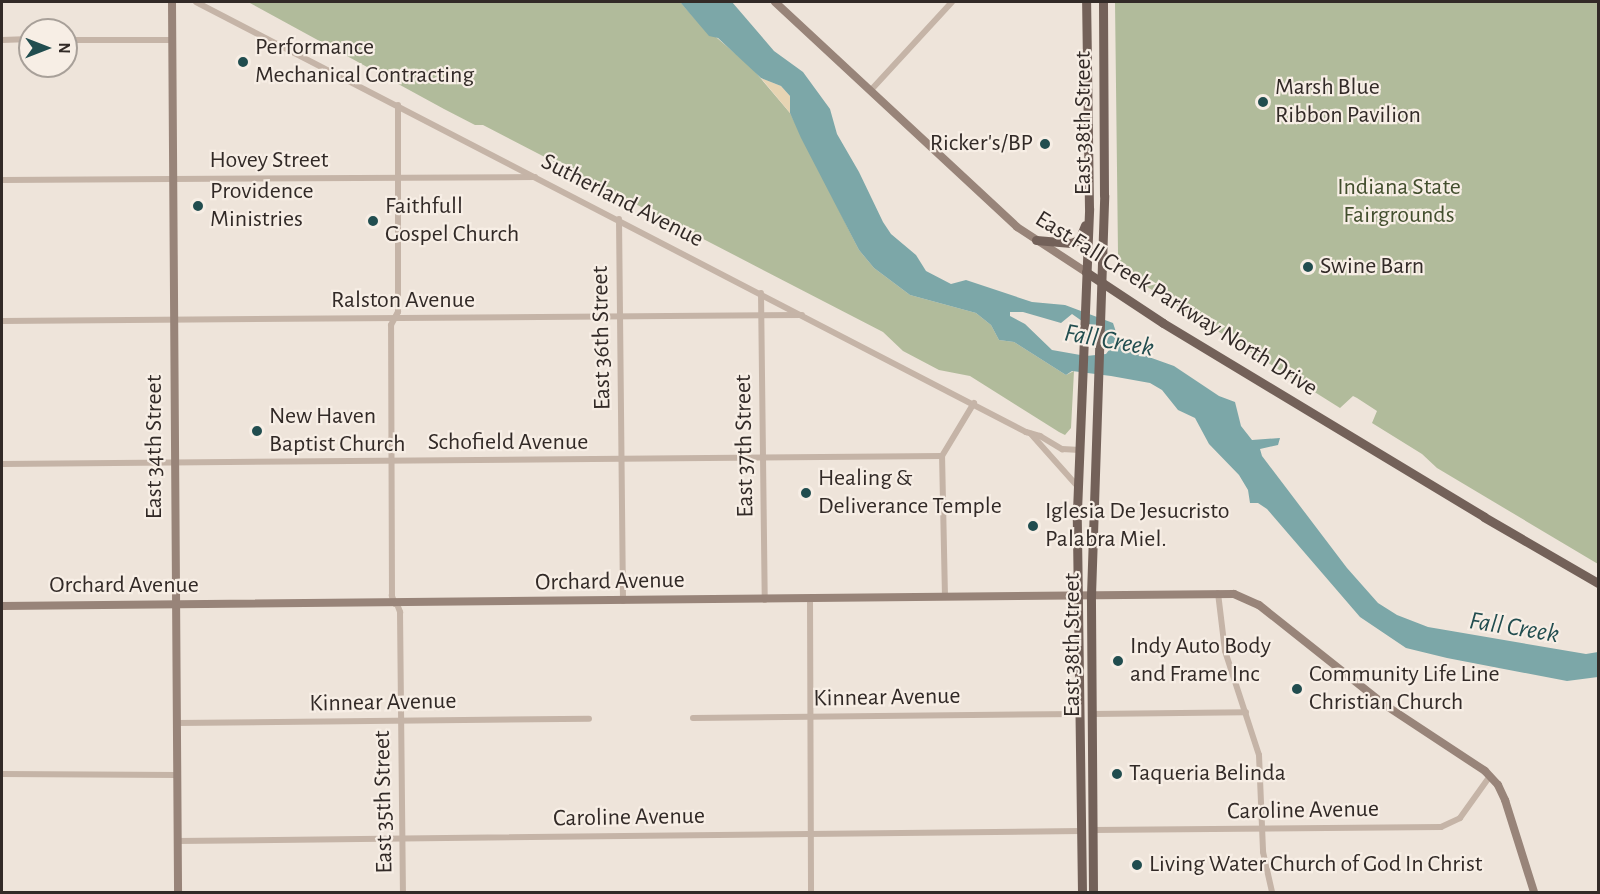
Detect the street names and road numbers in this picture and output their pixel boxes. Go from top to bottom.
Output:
street label: East 38th Street [1070,51,1098,195]
street label: Hovey Street [210,147,328,175]
street label: Sutherland Avenue [536,148,708,254]
street label: East Fall Creek Parkway North Drive [1030,205,1322,403]
street label: East 36th Street [586,266,618,410]
street label: Ralston Avenue [331,287,475,315]
street label: East 37th Street [729,374,761,518]
street label: East 34th Street [141,375,169,519]
street label: Schofield Avenue [428,429,588,457]
street label: Orchard Avenue [535,566,685,598]
street label: Orchard Avenue [49,572,199,600]
street label: East 38th Street [1059,573,1087,717]
street label: Kinnear Avenue [813,682,961,714]
street label: Kinnear Avenue [309,687,457,719]
street label: East 35th Street [368,730,400,874]
street label: Caroline Avenue [1227,795,1379,827]
street label: Caroline Avenue [553,802,705,834]

